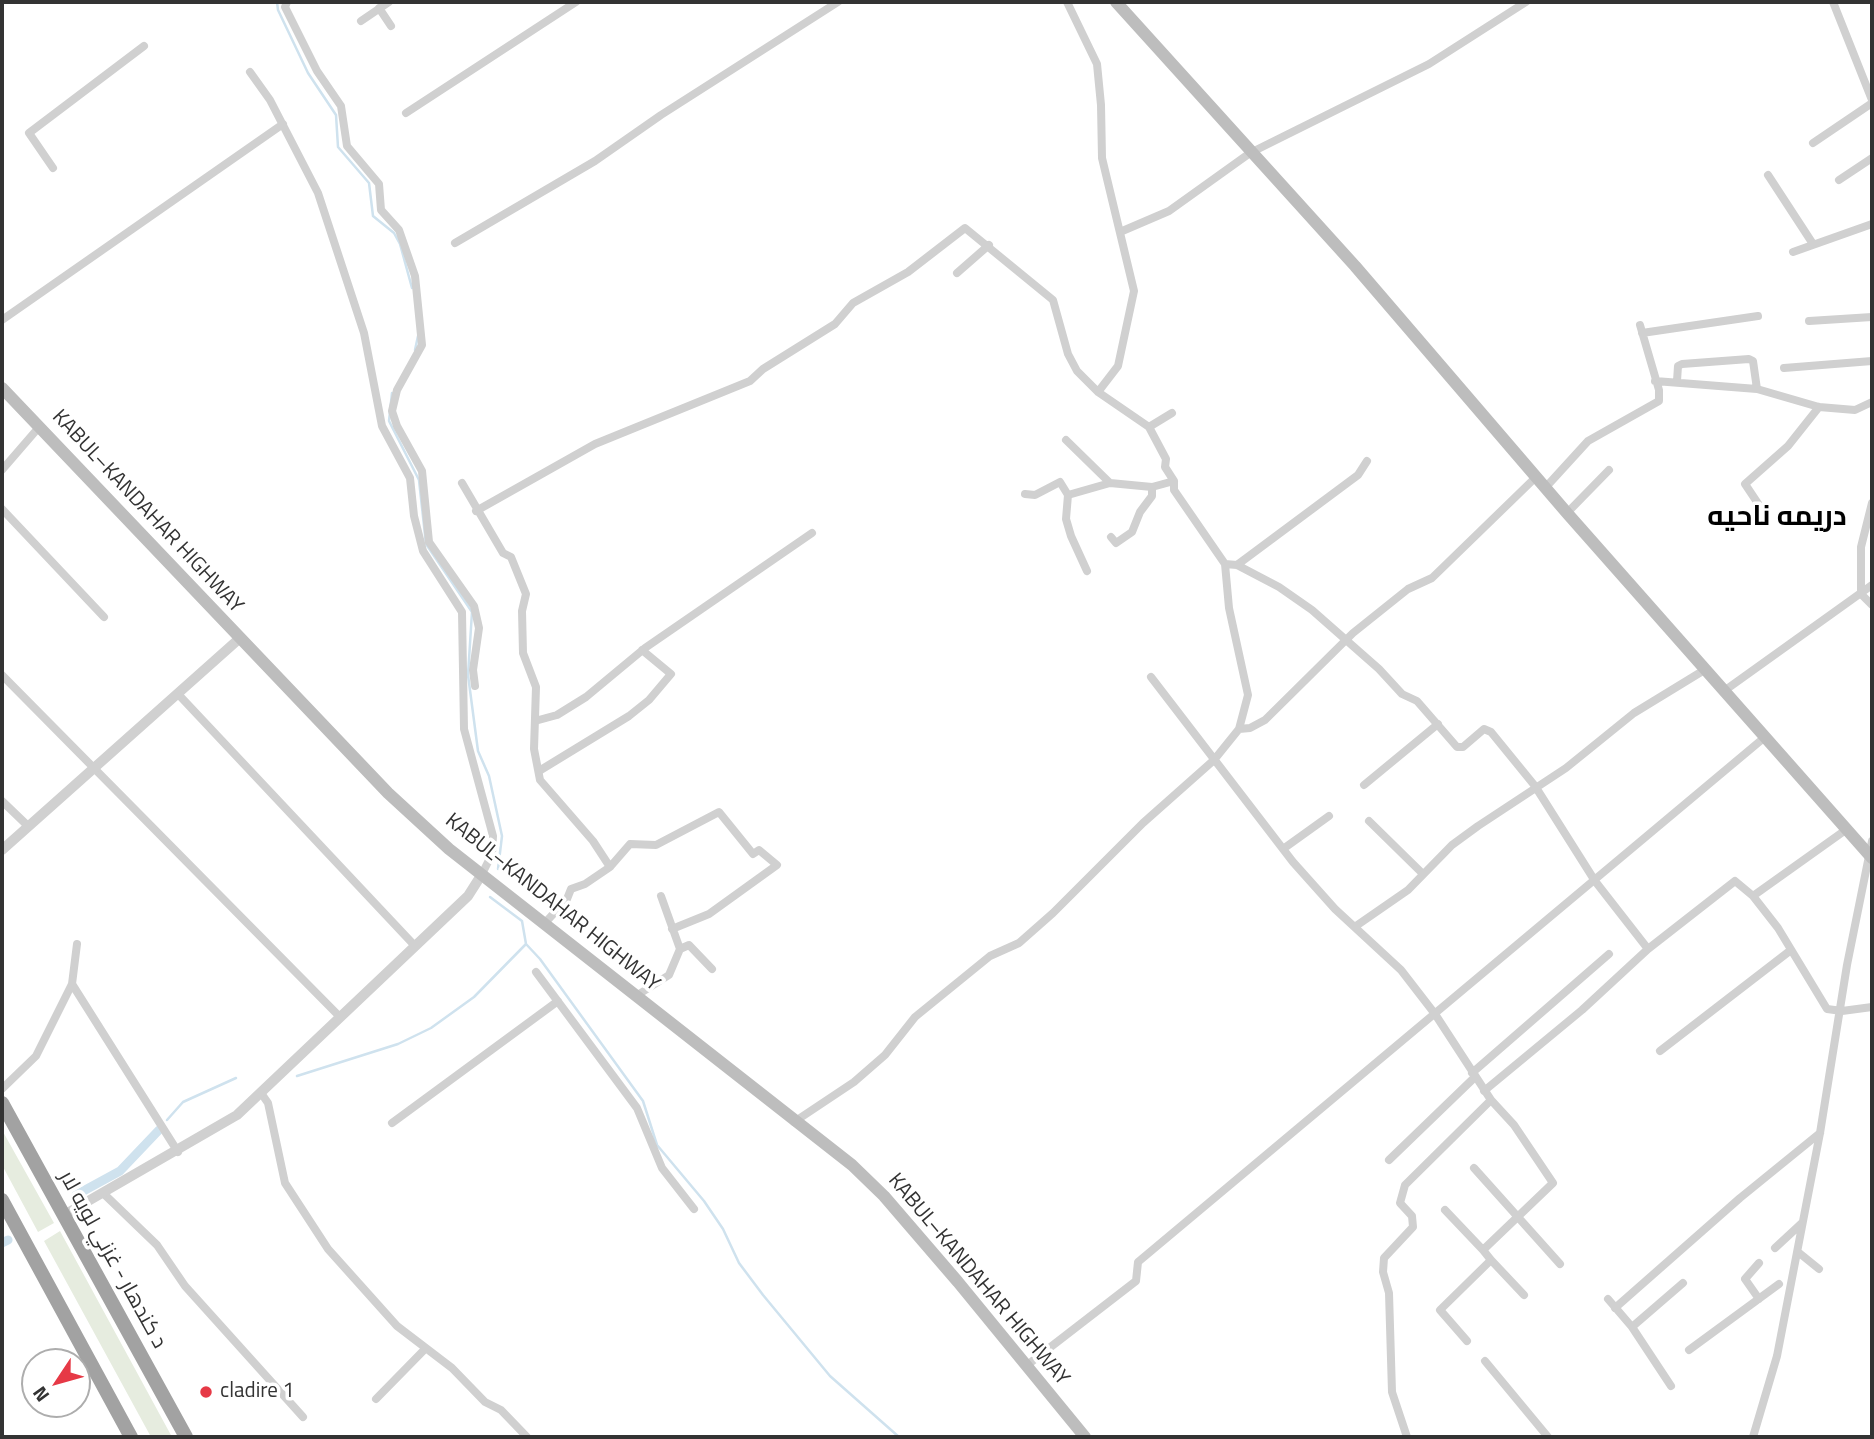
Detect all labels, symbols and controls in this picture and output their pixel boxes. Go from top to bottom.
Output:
street label: KABUL–KANDAHAR HIGHWAY [46,405,248,619]
district label: دریمه ناحیه [1707,501,1847,535]
street label: KABUL–KANDAHAR HIGHWAY [440,809,664,997]
street label: د کندهار - غزني لويه لار [53,1167,171,1353]
street label: KABUL–KANDAHAR HIGHWAY [882,1169,1074,1391]
north arrow [21,1348,91,1418]
place label: cladire 1 [220,1379,294,1405]
text: N [25,1381,56,1408]
marker: cladire 1 [198,1384,214,1400]

